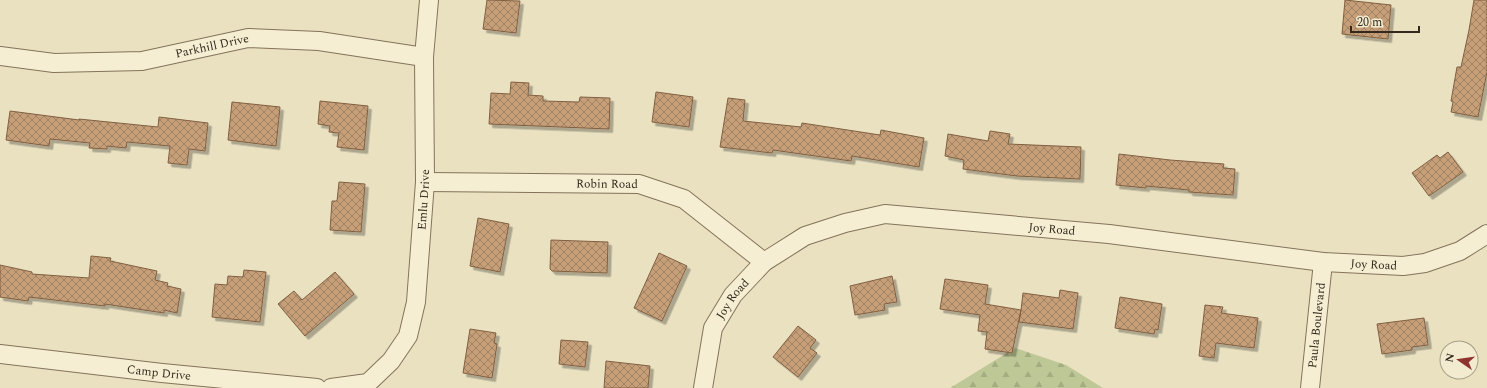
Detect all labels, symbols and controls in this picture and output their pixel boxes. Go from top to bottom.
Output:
scale bar [1351,8,1419,34]
text: 20 m [1357,13,1382,32]
street label: Parkhill Drive [173,29,251,63]
street label: Emlu Drive [412,169,435,231]
street label: Robin Road [576,174,638,193]
street label: Joy Road [1028,217,1076,240]
street label: Joy Road [1350,254,1398,275]
street label: Joy Road [711,274,754,323]
street label: Paula Boulevard [1303,281,1330,369]
north arrow [1439,340,1479,380]
text: N [1440,352,1459,364]
street label: Camp Drive [126,359,192,385]

